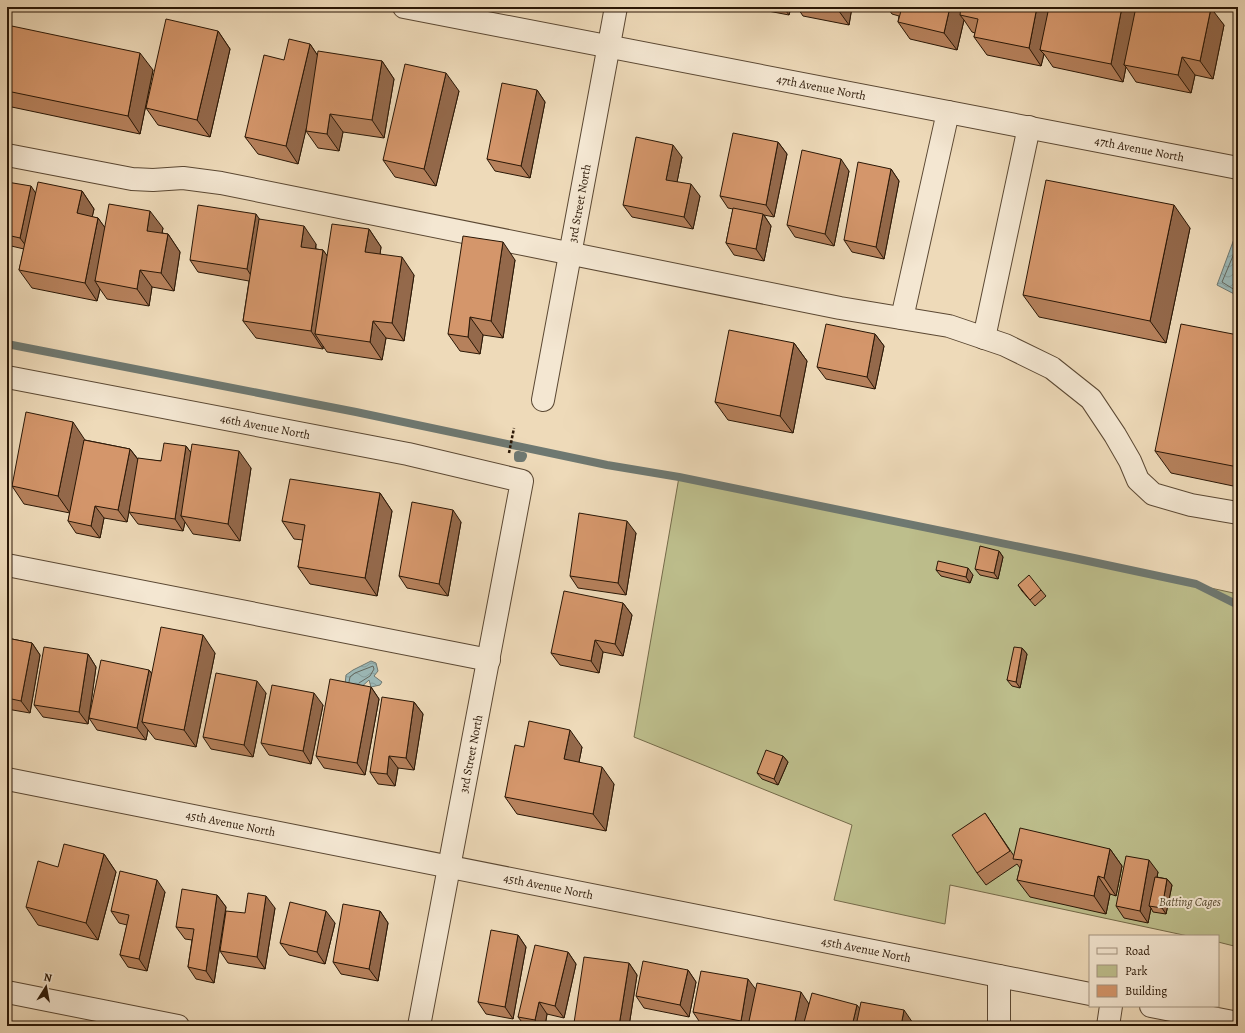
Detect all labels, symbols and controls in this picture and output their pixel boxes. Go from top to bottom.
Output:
street label: 47th Avenue North [775,71,868,104]
street label: 47th Avenue North [1093,133,1186,166]
street label: 3rd Street North [564,162,595,244]
street label: 46th Avenue North [219,410,312,443]
street label: 3rd Street North [456,713,487,795]
street label: 45th Avenue North [184,807,277,840]
street label: 45th Avenue North [502,870,595,903]
park label: Batting Cages [1159,894,1221,910]
street label: 45th Avenue North [820,933,913,966]
legend [1089,935,1219,1007]
text: Road [1125,943,1151,959]
text: Park [1125,963,1148,979]
north arrow [26,967,66,1007]
text: N [42,970,53,986]
text: Building [1125,983,1167,999]

